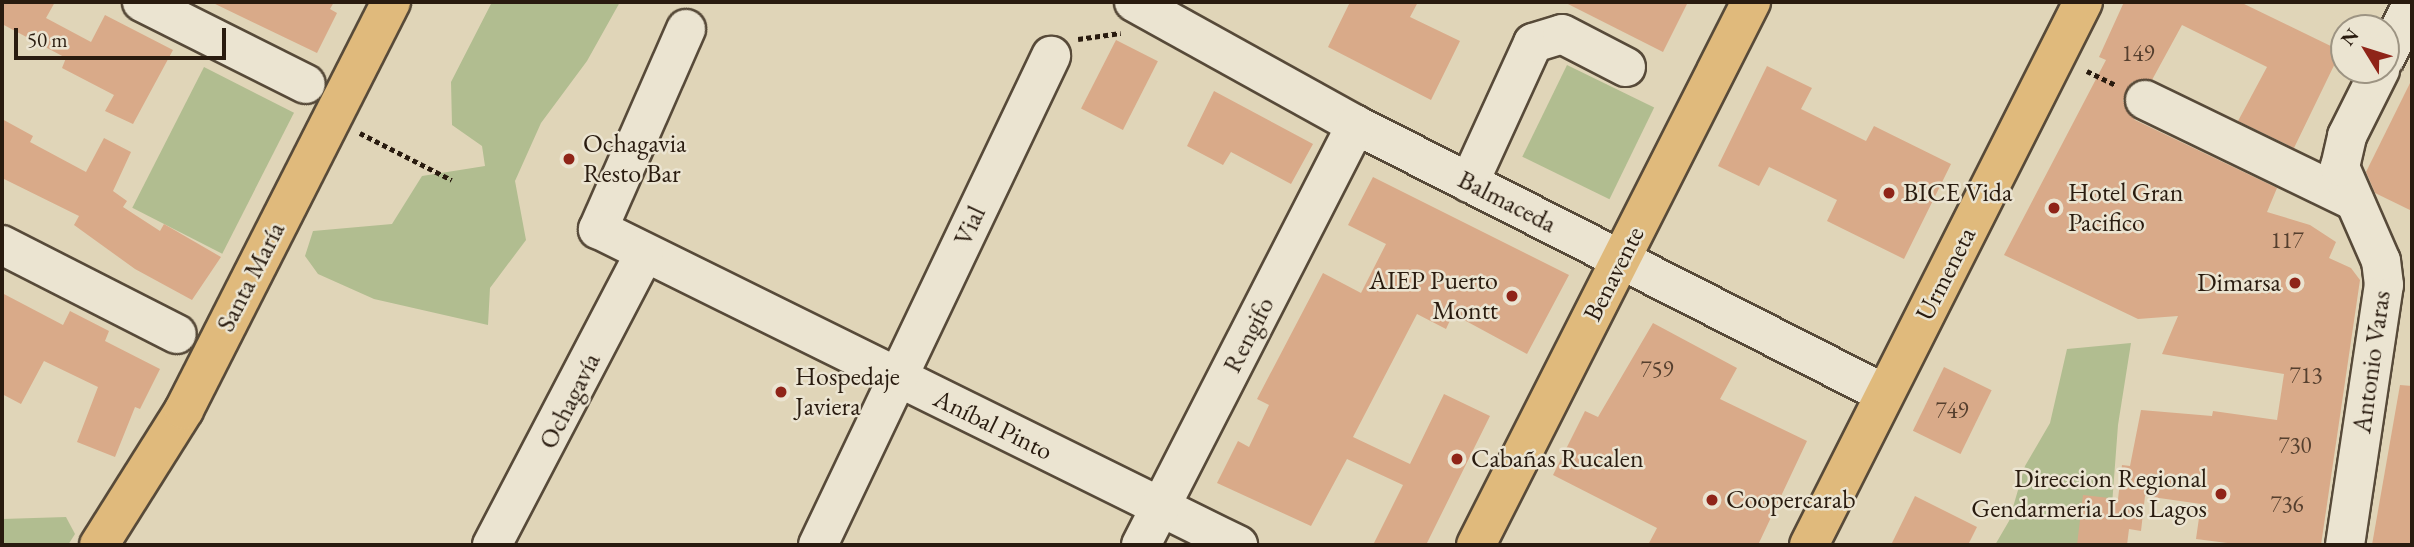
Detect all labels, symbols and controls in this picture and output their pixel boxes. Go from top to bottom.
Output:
scale bar [18,14,229,58]
north arrow [2330,14,2400,84]
text: N [2335,23,2364,51]
text: 50 m [27,26,68,53]
house number: 149 [2121,39,2155,67]
place label: Ochagavia Resto Bar [583,128,686,190]
marker: Ochagavia Resto Bar [561,151,577,167]
street label: Balmaceda [1453,164,1561,240]
place label: BICE Vida [1903,177,2012,209]
place label: Hotel Gran Pacifico [2068,177,2183,238]
marker: BICE Vida [1881,185,1897,201]
marker: Hotel Gran Pacifico [2046,200,2062,216]
street label: Vial [947,201,993,251]
street label: Santa María [210,217,292,337]
street label: Benavente [1577,222,1651,326]
street label: Urmeneta [1909,222,1983,326]
house number: 117 [2270,226,2304,254]
place label: AIEP Puerto Montt [1369,265,1498,326]
place label: Dimarsa [2197,267,2281,299]
marker: Dimarsa [2287,275,2303,291]
marker: AIEP Puerto Montt [1504,288,1520,304]
street label: Antonio Varas [2347,289,2397,435]
street label: Rengifo [1217,292,1281,378]
street label: Ochagavía [533,348,607,454]
house number: 759 [1640,355,1674,383]
place label: Hospedaje Javiera [795,361,900,422]
house number: 713 [2289,361,2323,389]
street label: Aníbal Pinto [929,383,1057,467]
marker: Hospedaje Javiera [773,384,789,400]
house number: 749 [1935,396,1969,424]
house number: 730 [2278,431,2312,459]
place label: Cabañas Rucalen [1471,443,1644,475]
marker: Cabañas Rucalen [1449,451,1465,467]
place label: Direccion Regional Gendarmeria Los Lagos [1971,463,2207,524]
place label: Coopercarab [1726,484,1856,516]
marker: Direccion Regional Gendarmeria Los Lagos [2213,486,2229,502]
house number: 736 [2270,490,2304,518]
marker: Coopercarab [1704,492,1720,508]

